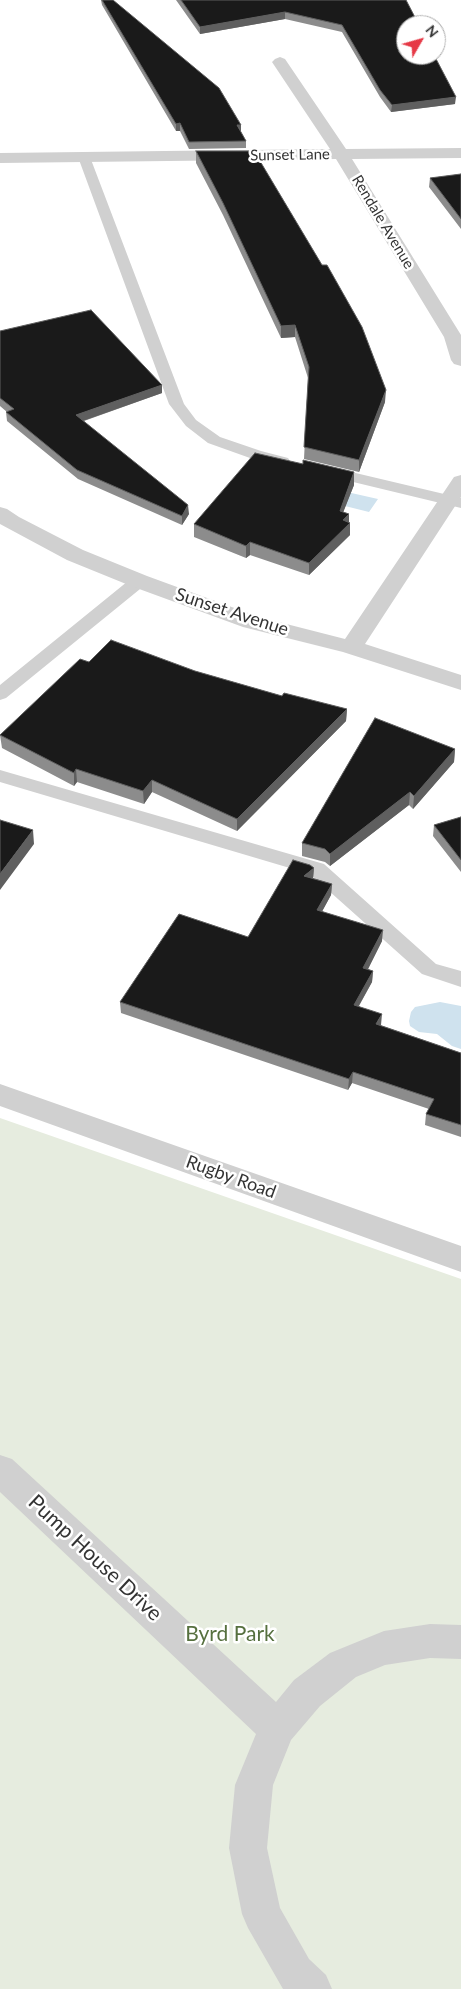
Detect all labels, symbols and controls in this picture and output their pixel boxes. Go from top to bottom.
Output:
north arrow [396,15,446,65]
text: N [422,22,442,41]
street label: Sunset Lane [250,145,330,165]
street label: Rendale Avenue [348,172,418,272]
street label: Sunset Avenue [173,584,291,640]
street label: Rugby Road [183,1151,279,1203]
street label: Pump House Drive [23,1490,167,1626]
park label: Byrd Park [185,1621,275,1647]

